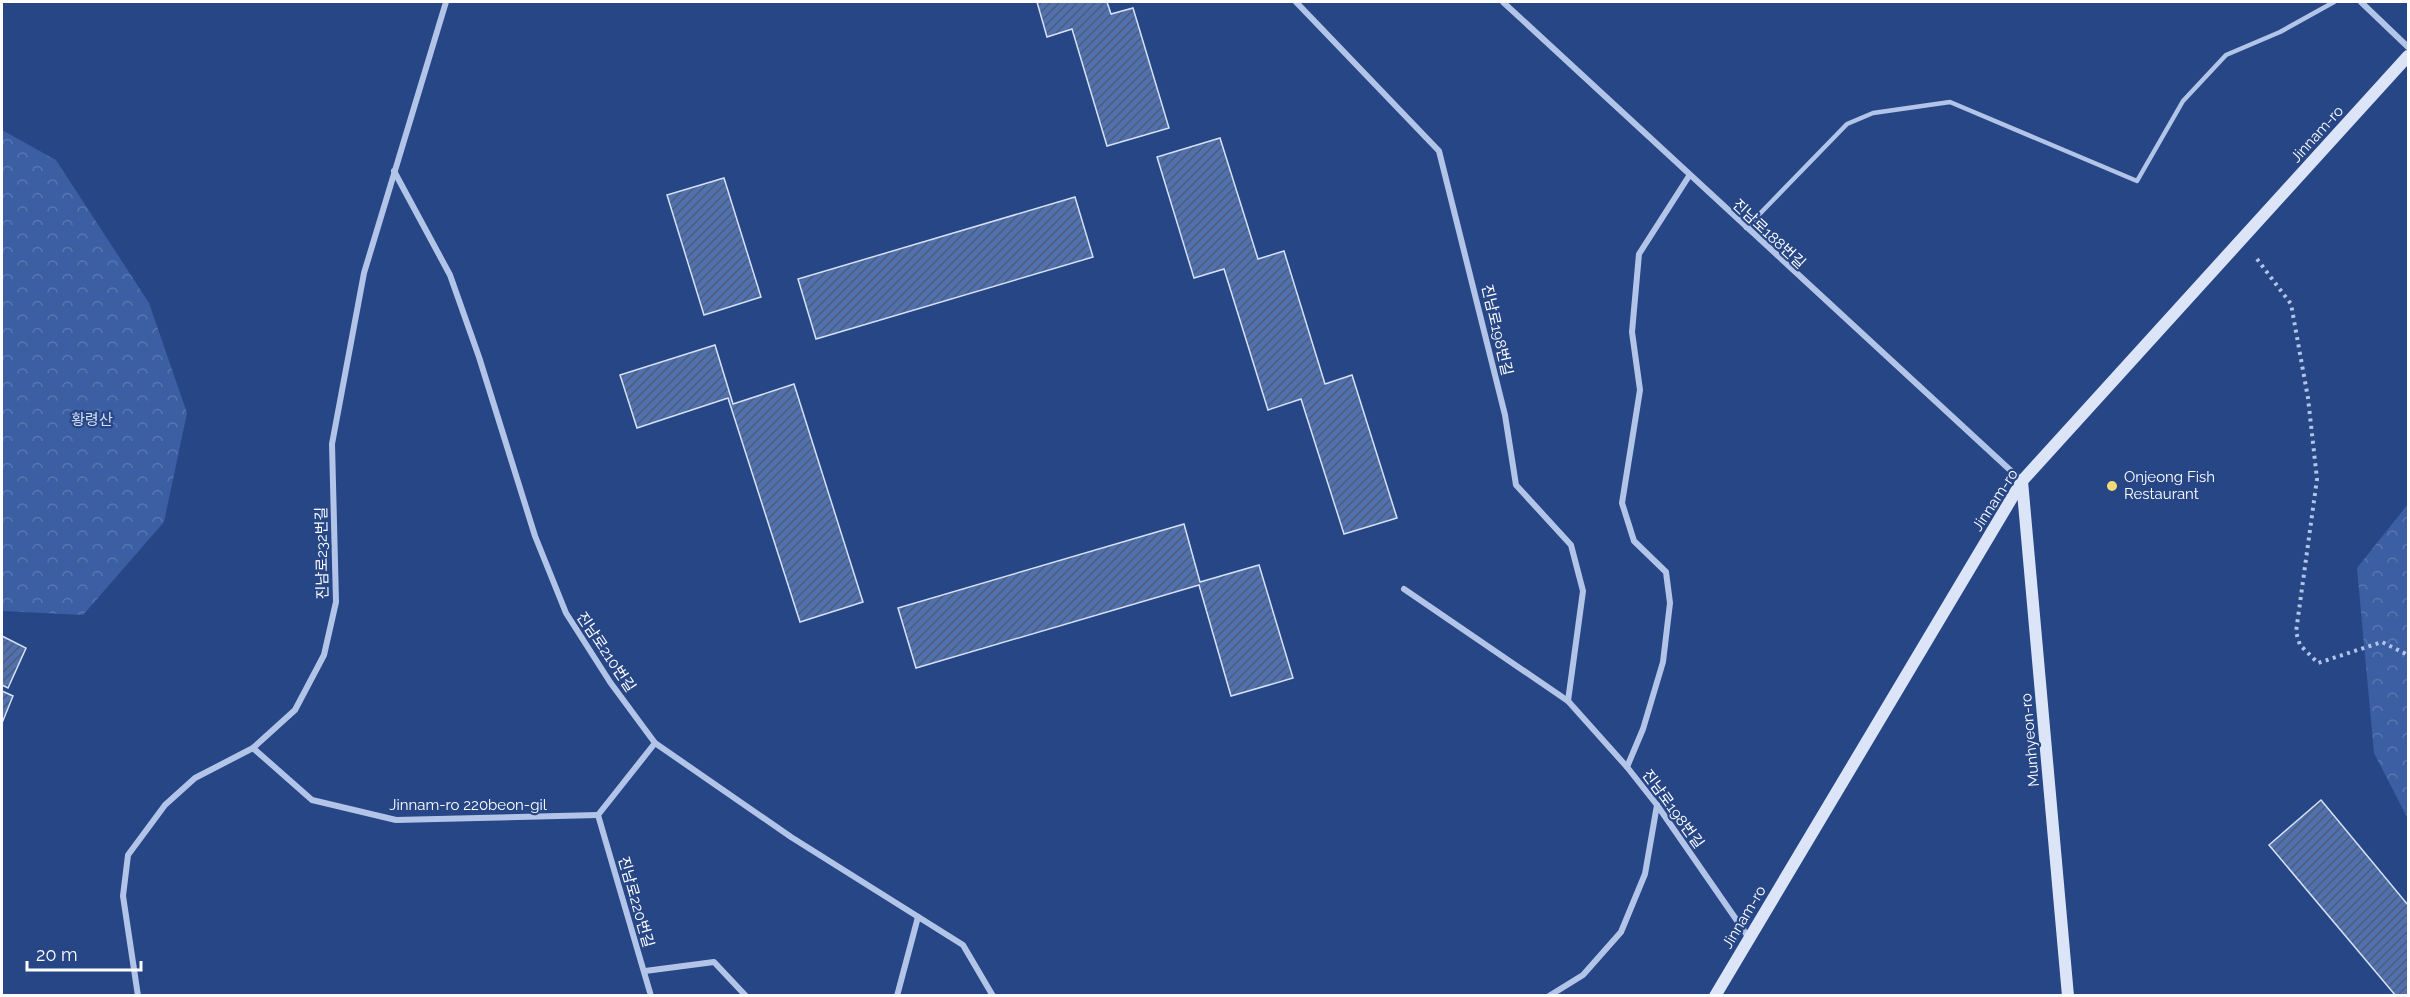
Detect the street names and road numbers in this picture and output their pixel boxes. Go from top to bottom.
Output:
street label: Jinnam-ro [2287,102,2347,166]
street label: 진남로188번길 [1729,196,1809,272]
street label: 진남로198번길 [1478,283,1516,377]
street label: Jinnam-ro [1968,466,2022,534]
street label: 진남로232번길 [312,507,332,599]
street label: 진남로210번길 [573,609,639,695]
street label: Munhyeon-ro [2017,692,2043,788]
street label: 진남로198번길 [1638,766,1708,852]
street label: Jinnam-ro 220beon-gil [389,796,548,814]
street label: 진남로220번길 [614,854,658,950]
street label: Jinnam-ro [1718,882,1770,952]

